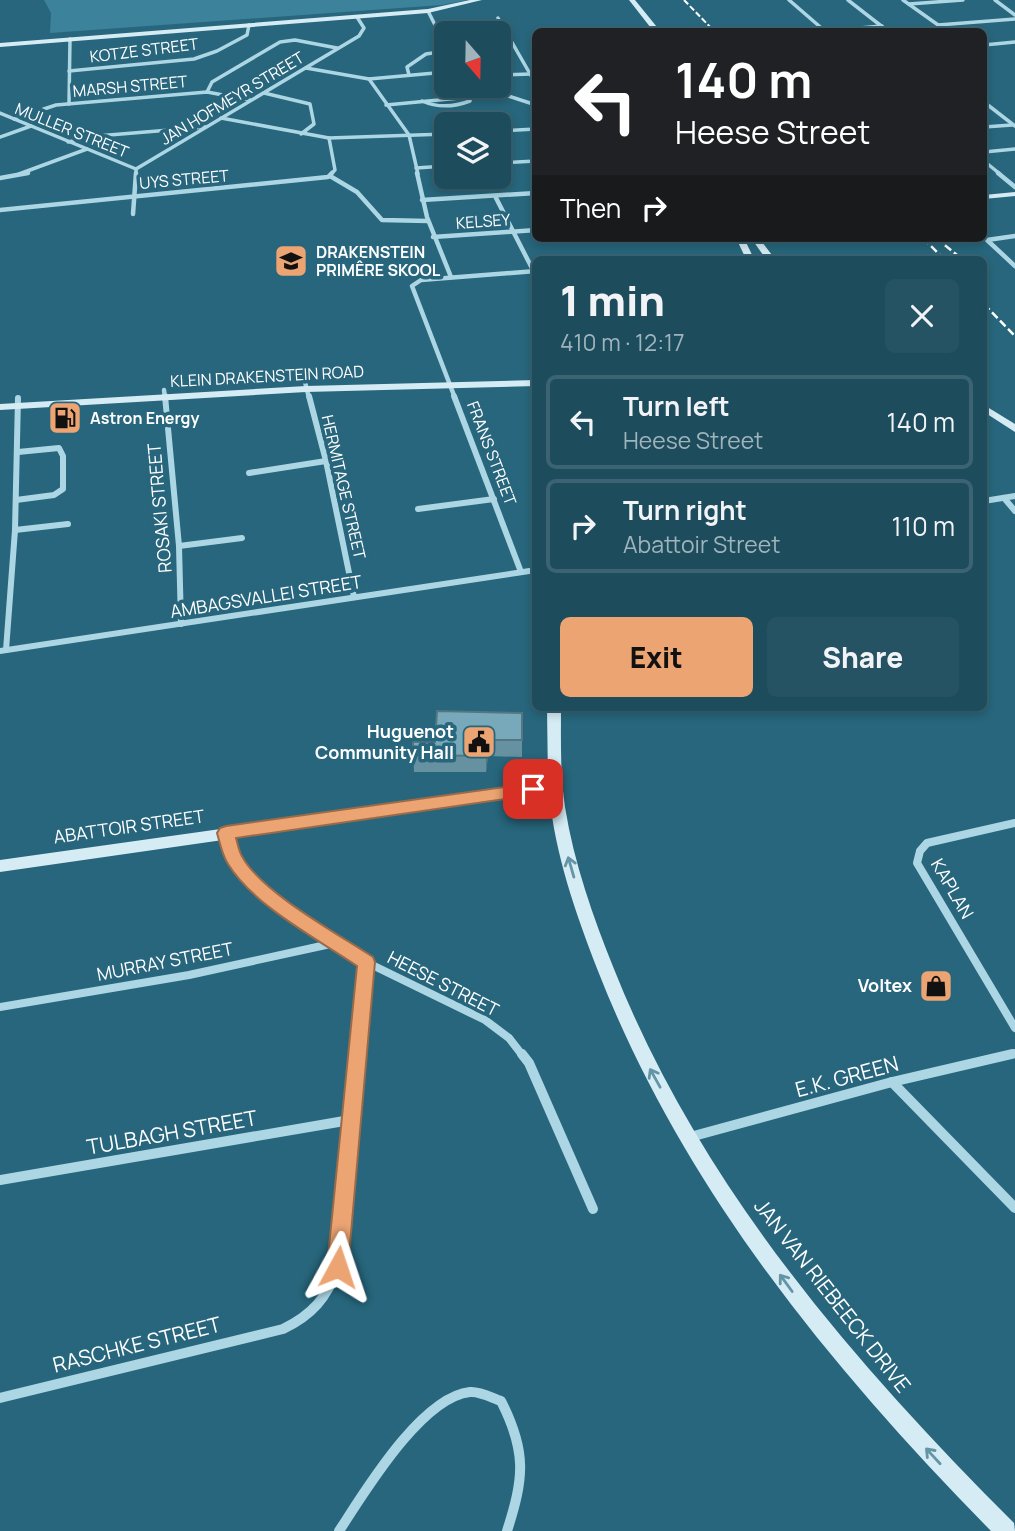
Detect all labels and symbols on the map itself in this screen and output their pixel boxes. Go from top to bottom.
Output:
north arrow [434,21,511,98]
street label: KOTZE STREET [88,32,200,68]
street label: JAN HOFMEYR STREET [156,46,308,150]
street label: MARSH STREET [72,70,189,102]
street label: MULLER STREET [12,97,132,163]
street label: UYS STREET [138,164,230,194]
street label: KELSEY [455,208,511,234]
place label: DRAKENSTEIN PRIMÊRE SKOOL [316,241,441,281]
school or university icon: DRAKENSTEIN PRIMÊRE SKOOL [272,242,310,280]
street label: KLEIN DRAKENSTEIN ROAD [170,360,365,392]
street label: FRANS STREET [462,398,522,509]
fuel station icon: Astron Energy [46,399,84,437]
place label: Astron Energy [90,407,199,429]
street label: HERMITAGE STREET [317,413,371,562]
street label: ROSAKI STREET [141,442,177,574]
street label: AMBAGSVALLEI STREET [168,569,364,623]
place label: Huguenot Community Hall [315,719,454,764]
public building icon: Huguenot Community Hall [460,723,498,761]
pin [503,759,563,819]
street label: ABATTOIR STREET [52,804,206,848]
street label: KAPLAN [926,854,980,923]
one-way arrow [564,856,577,879]
street label: MURRAY STREET [95,936,235,986]
street label: HEESE STREET [384,945,503,1022]
shop icon: Voltex [917,967,955,1005]
place label: Voltex [858,973,912,997]
street label: E.K. GREEN [792,1049,901,1103]
one-way arrow [648,1068,662,1088]
street label: TULBAGH STREET [85,1103,260,1161]
street label: JAN VAN RIEBEECK DRIVE [748,1193,917,1398]
position arrow [301,1230,375,1304]
one-way arrow [779,1273,794,1292]
street label: RASCHKE STREET [50,1309,224,1378]
one-way arrow [924,1448,941,1465]

